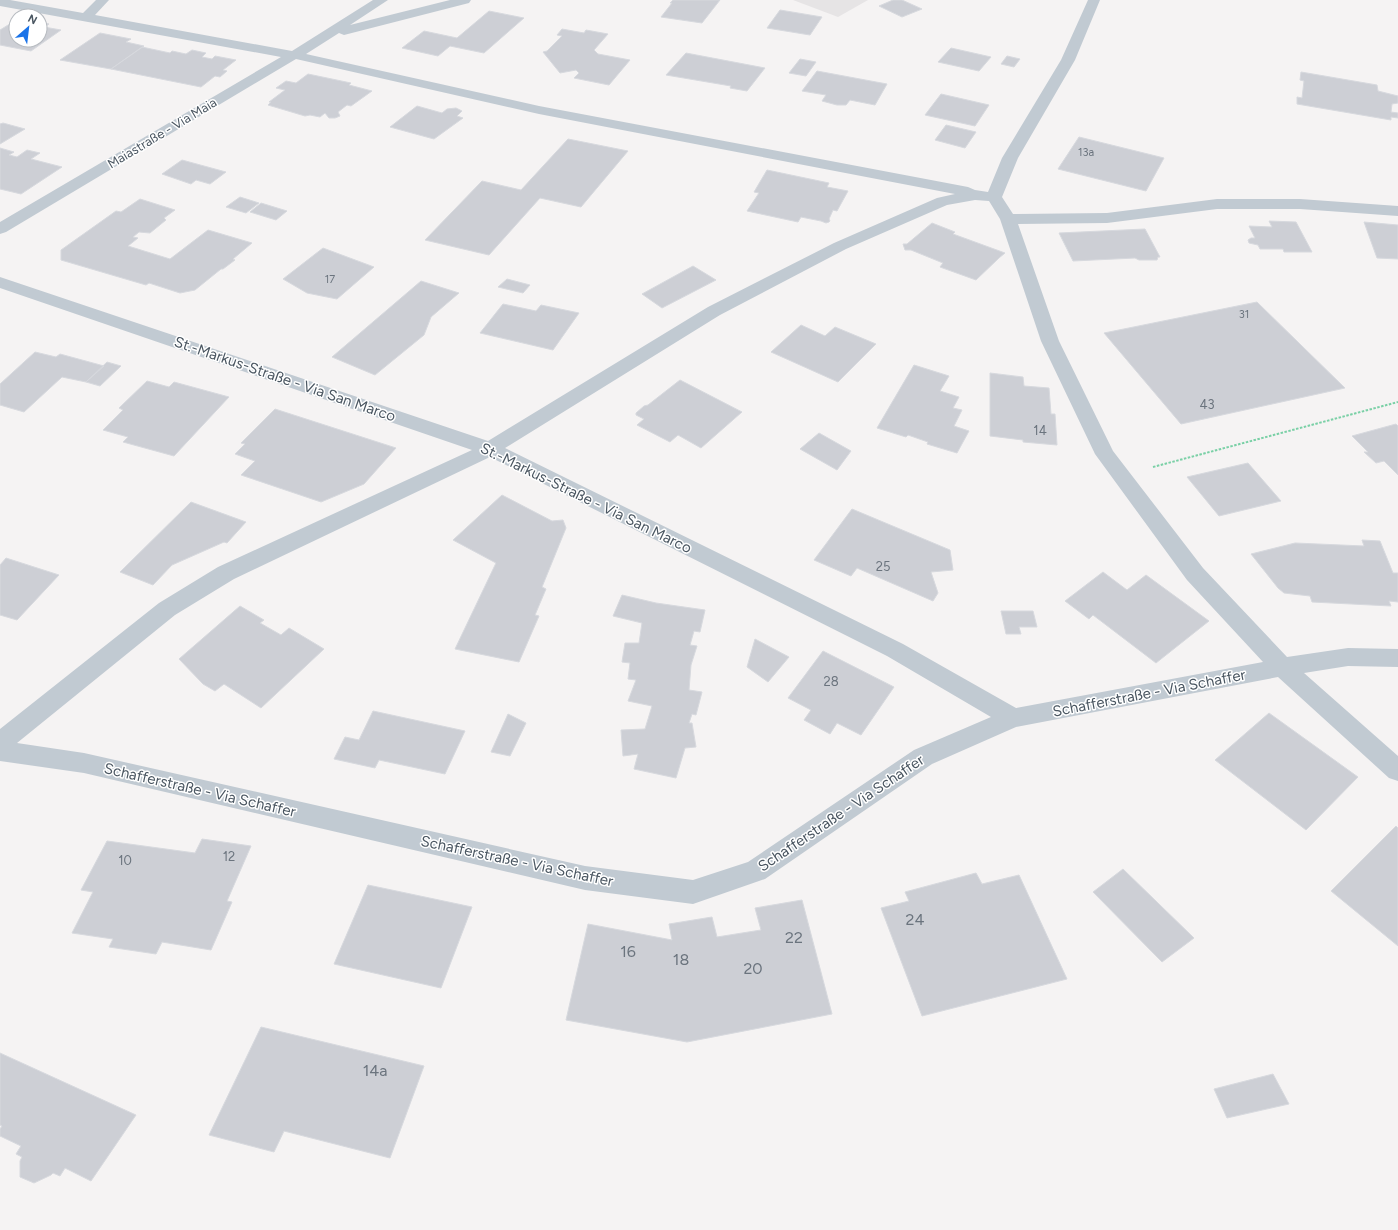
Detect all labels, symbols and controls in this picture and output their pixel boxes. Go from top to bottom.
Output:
north arrow [8,8,48,48]
text: N [26,12,39,27]
street label: Maiastraße - Via Maia [105,94,219,172]
house number: 13a [1078,146,1094,159]
house number: 17 [325,273,335,286]
house number: 31 [1239,308,1249,321]
street label: St.-Markus-Straße - Via San Marco [172,333,398,426]
house number: 43 [1199,397,1215,412]
house number: 14 [1033,423,1047,438]
street label: St.-Markus-Straße - Via San Marco [477,439,695,557]
house number: 25 [876,559,890,574]
street label: Schafferstraße - Via Schaffer [1051,665,1247,721]
house number: 28 [823,674,839,689]
street label: Schafferstraße - Via Schaffer [755,751,927,875]
street label: Schafferstraße - Via Schaffer [102,759,298,821]
street label: Schafferstraße - Via Schaffer [419,832,615,890]
house number: 12 [223,849,235,864]
house number: 10 [118,853,132,868]
house number: 24 [906,910,924,929]
house number: 22 [785,928,803,947]
house number: 16 [620,942,636,961]
house number: 18 [673,950,689,969]
house number: 20 [743,959,763,978]
house number: 14a [363,1061,387,1080]

